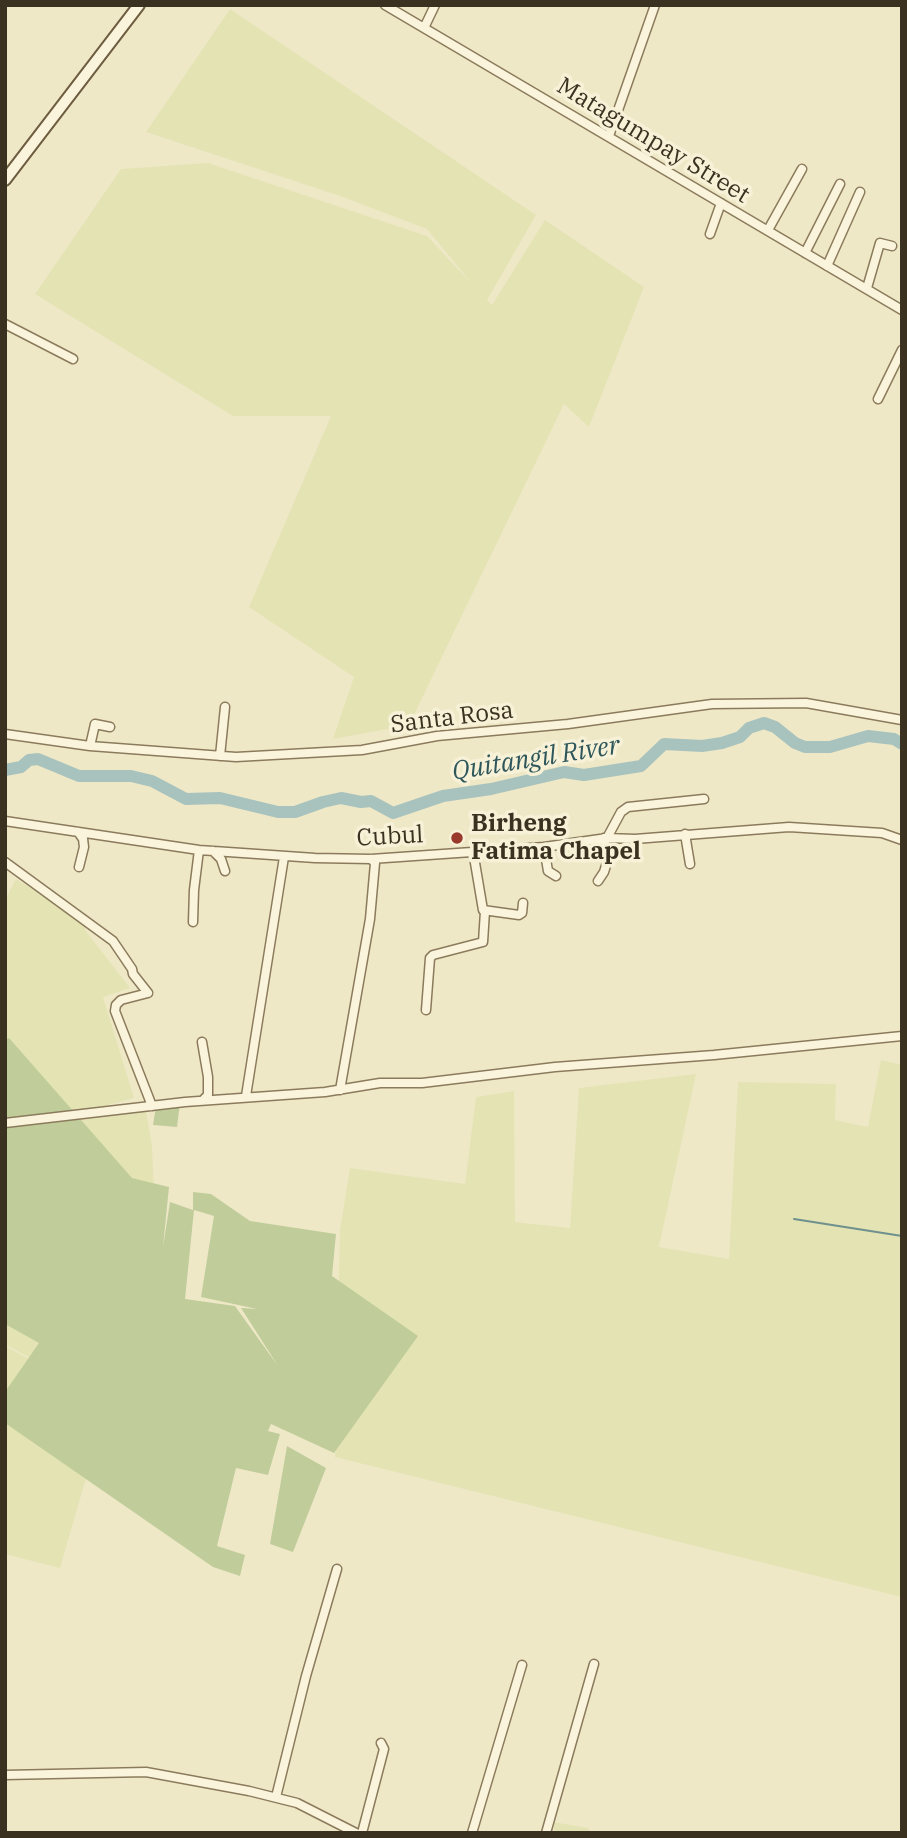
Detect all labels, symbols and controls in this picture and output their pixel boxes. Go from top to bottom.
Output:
street label: Matagumpay Street [551,72,755,210]
street label: Santa Rosa [389,696,515,740]
water label: Quitangil River [450,730,622,788]
place label: Birheng Fatima Chapel [471,810,641,866]
street label: Cubul [356,821,424,853]
marker: Birheng Fatima Chapel [449,830,465,846]

